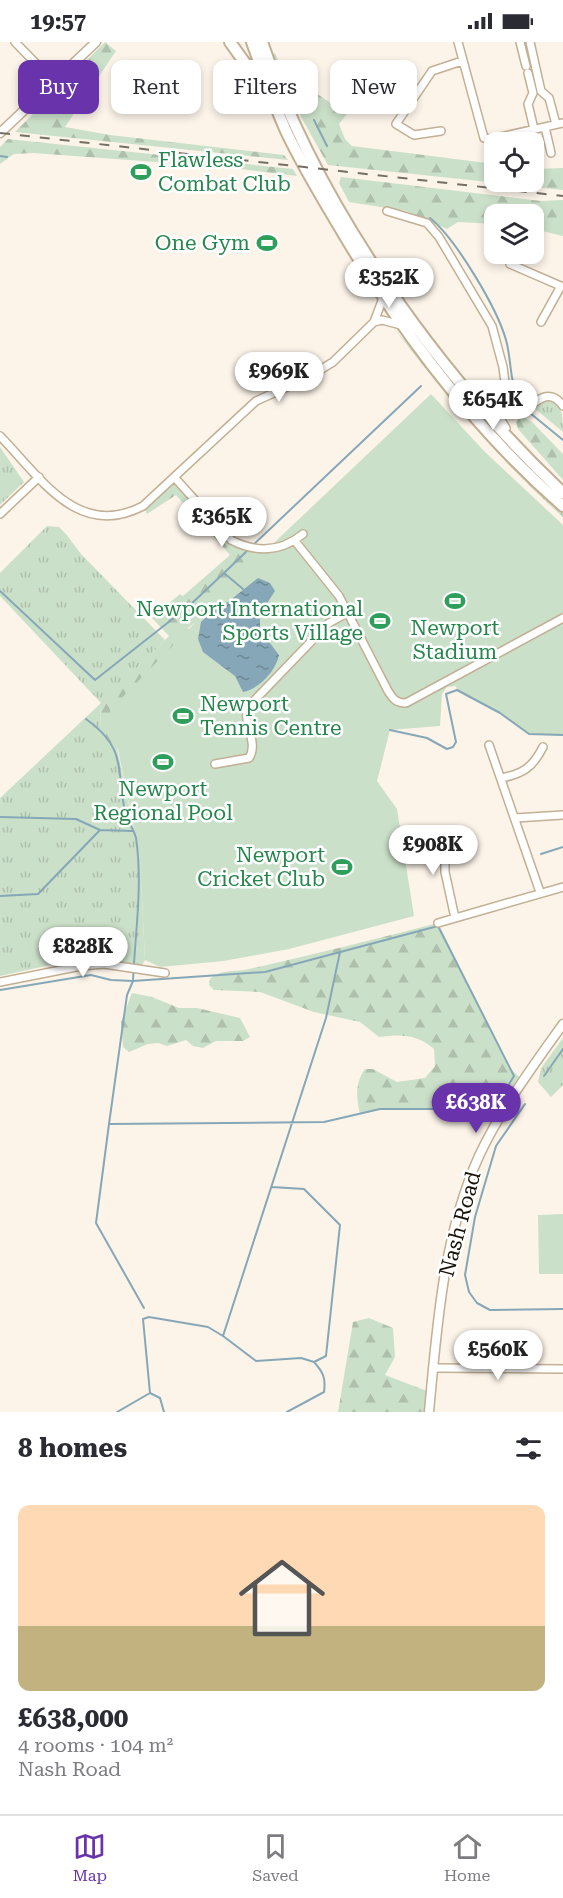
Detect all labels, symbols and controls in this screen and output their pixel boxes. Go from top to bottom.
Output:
text: 19:57 [30,9,86,34]
chip: Buy [18,60,99,114]
chip: Rent [111,60,201,114]
chip: Filters [213,60,318,114]
chip: New [330,60,417,114]
map controls [484,132,544,264]
button: locate [484,132,544,192]
place label: Flawless Combat Club [158,148,291,196]
sports icon: Flawless Combat Club [129,160,153,184]
button: layers [484,204,544,264]
place label: One Gym [155,231,250,255]
sports icon: One Gym [255,231,279,255]
pin: £352K [347,258,431,309]
text: £352K [359,265,419,289]
pin: £969K [237,352,321,403]
text: £969K [249,359,309,383]
pin: £654K [451,380,535,431]
text: £654K [463,387,523,411]
pin: £365K [180,497,264,548]
text: £365K [192,504,252,528]
sports icon: Newport Stadium [443,589,467,613]
place label: Newport International Sports Village [136,597,364,645]
sports icon: Newport International Sports Village [368,609,392,633]
place label: Newport Stadium [411,616,500,664]
place label: Newport Tennis Centre [200,692,341,740]
sports icon: Newport Tennis Centre [171,704,195,728]
sports icon: Newport Regional Pool [151,750,175,774]
place label: Newport Regional Pool [93,777,233,825]
pin: £908K [391,825,475,876]
text: £908K [403,832,463,856]
place label: Newport Cricket Club [197,843,325,891]
sports icon: Newport Cricket Club [330,855,354,879]
pin: £828K [41,927,125,978]
text: £828K [53,934,113,958]
pin: £638K [434,1083,518,1134]
text: £638K [446,1090,506,1114]
street label: Nash Road [434,1168,486,1279]
pin: £560K [456,1330,540,1381]
text: £560K [468,1337,528,1361]
icon: filters [512,1432,545,1465]
text: 8 homes [18,1433,127,1463]
icon: home [228,1544,336,1652]
text: £638,000 [18,1703,128,1733]
text: 4 rooms · 104 m² [18,1733,173,1757]
text: Nash Road [18,1757,121,1781]
tab: Map [73,1830,107,1885]
tab: Saved [252,1830,299,1885]
tab: Home [444,1830,490,1885]

